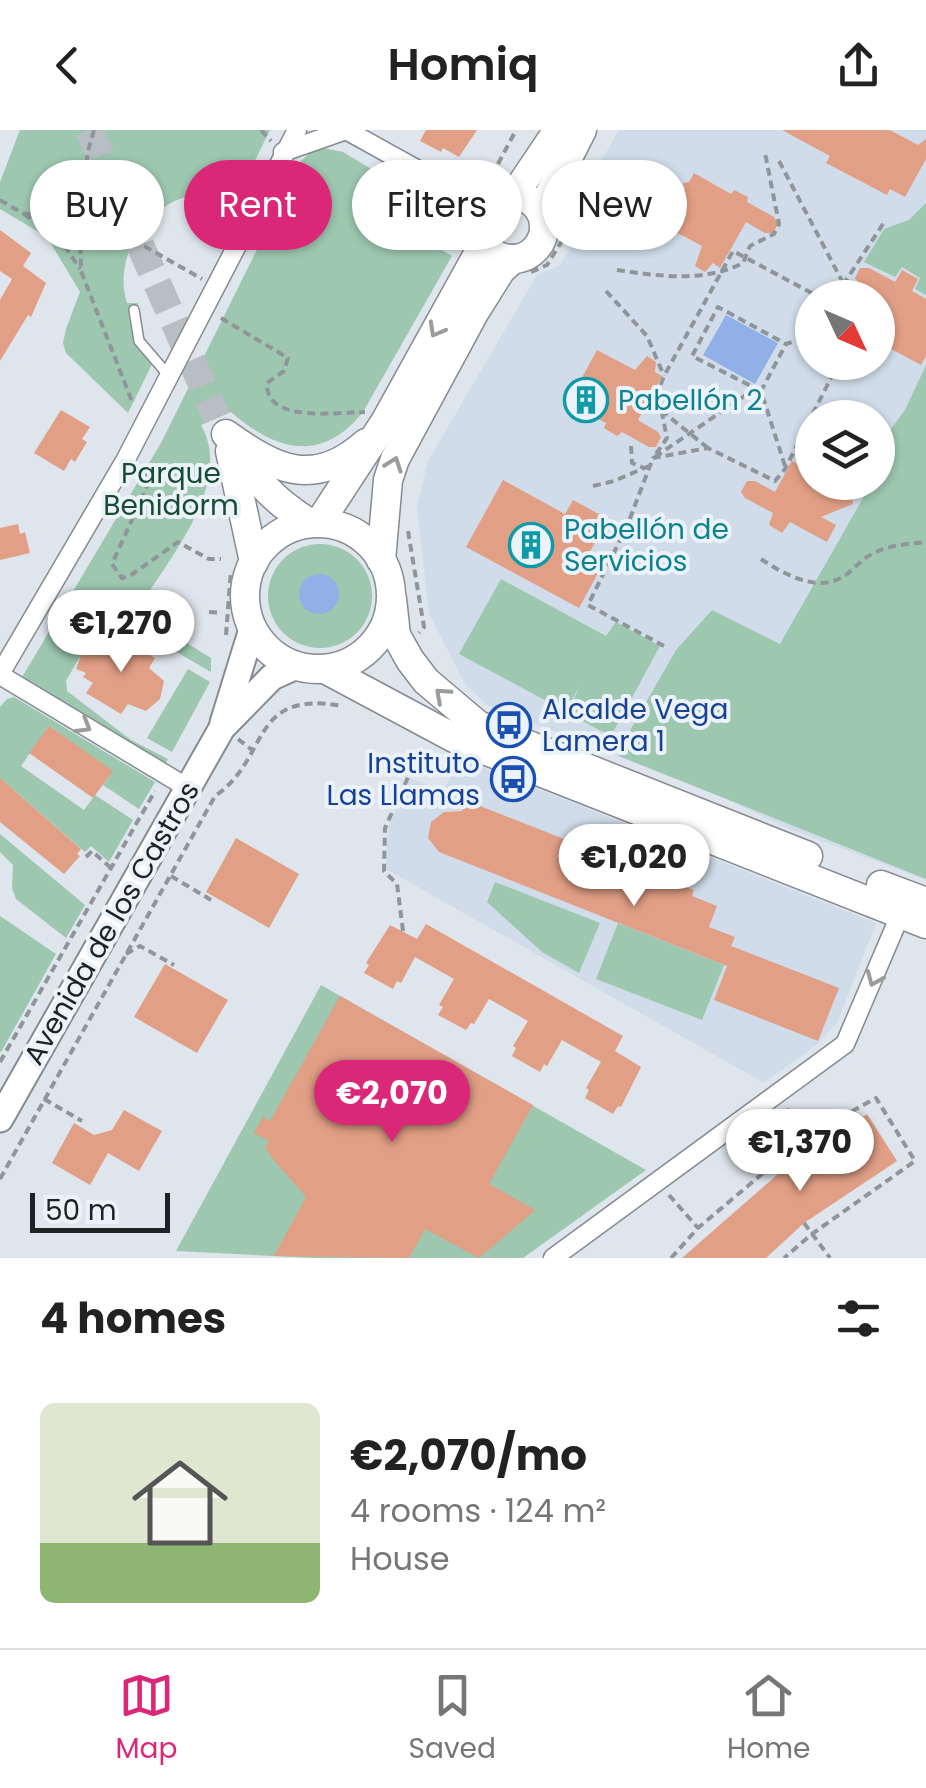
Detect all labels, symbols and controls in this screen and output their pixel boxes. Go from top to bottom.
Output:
text: Homiq [387,33,539,96]
icon: back [40,38,95,93]
icon: share [831,38,886,93]
chip: Buy [30,160,164,250]
chip: Rent [184,160,332,250]
chip: Filters [352,160,522,250]
chip: New [542,160,687,250]
north arrow [795,280,895,380]
map controls [795,280,895,500]
one-way arrow [429,319,449,337]
building icon: Pabellón 2 [563,377,609,423]
place label: Pabellón 2 [618,381,763,420]
button: layers [795,400,895,500]
park label: Parque Benidorm [103,454,239,525]
one-way arrow [382,456,403,473]
place label: Pabellón de Servicios [564,510,729,581]
building icon: Pabellón de Servicios [508,522,554,568]
pin: €1,270 [40,590,202,675]
text: €1,270 [70,600,172,645]
one-way arrow [435,689,453,707]
place label: Alcalde Vega Lamera 1 [542,690,728,761]
bus stop icon: Alcalde Vega Lamera 1 [486,702,532,748]
one-way arrow [73,714,91,733]
place label: Instituto Las Llamas [327,744,480,815]
bus stop icon: Instituto Las Llamas [490,756,536,802]
street label: Avenida de los Castros [14,774,209,1072]
pin: €1,020 [553,824,715,909]
text: €1,020 [581,834,687,879]
one-way arrow [866,969,886,987]
pin: €2,070 [311,1060,473,1145]
text: €2,070 [336,1070,448,1115]
pin: €1,370 [719,1109,881,1194]
text: €1,370 [748,1119,852,1164]
scale bar [30,1188,170,1232]
text: 50 m [45,1191,116,1230]
text: 4 homes [40,1289,226,1348]
icon: filters [831,1291,886,1346]
text: €2,070/mo [350,1426,587,1485]
icon: home [120,1443,240,1563]
text: 4 rooms · 124 m² [350,1488,606,1533]
text: House [350,1536,450,1581]
tab: Map [116,1668,177,1770]
tab: Saved [409,1668,496,1770]
tab: Home [727,1668,810,1770]

